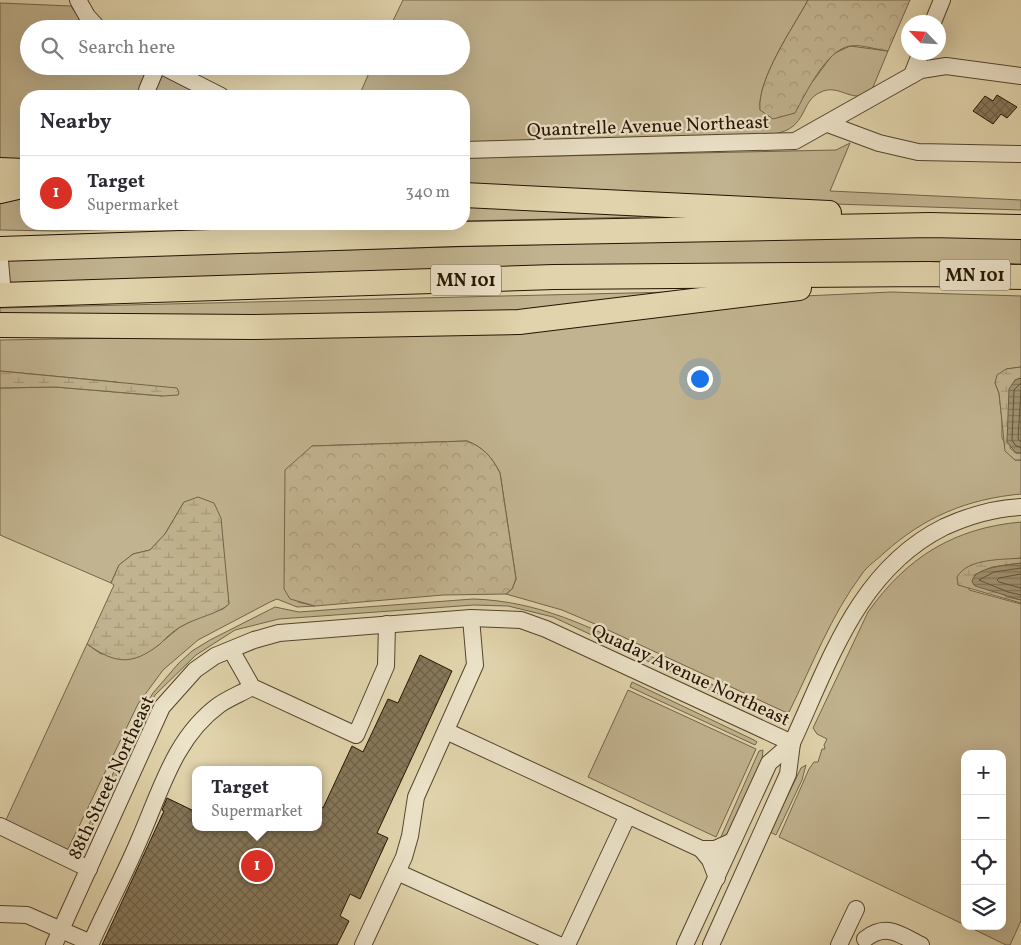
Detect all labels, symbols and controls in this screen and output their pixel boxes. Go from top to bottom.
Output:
north arrow [901,15,946,60]
search box [20,20,470,75]
icon: search [38,34,66,62]
text: Search here [78,35,175,61]
text: Nearby [40,108,111,137]
street label: Quantrelle Avenue Northeast [526,110,770,144]
text: Target [87,169,145,195]
text: 1 [53,182,59,204]
text: 340 m [406,182,450,204]
text: Supermarket [87,195,179,217]
road number: MN 101 [940,260,1010,290]
road number: MN 101 [431,264,501,296]
your location [687,366,713,392]
street label: Quaday Avenue Northeast [587,618,794,733]
street label: 88th Street Northeast [62,691,161,864]
map controls [961,750,1006,930]
button: + [961,750,1006,795]
popup [192,766,322,831]
text: Target [211,775,269,801]
button: − [961,795,1006,840]
text: Supermarket [211,801,303,823]
button: locate [961,840,1006,885]
pin: 1 [241,847,273,885]
button: layers [961,885,1006,930]

